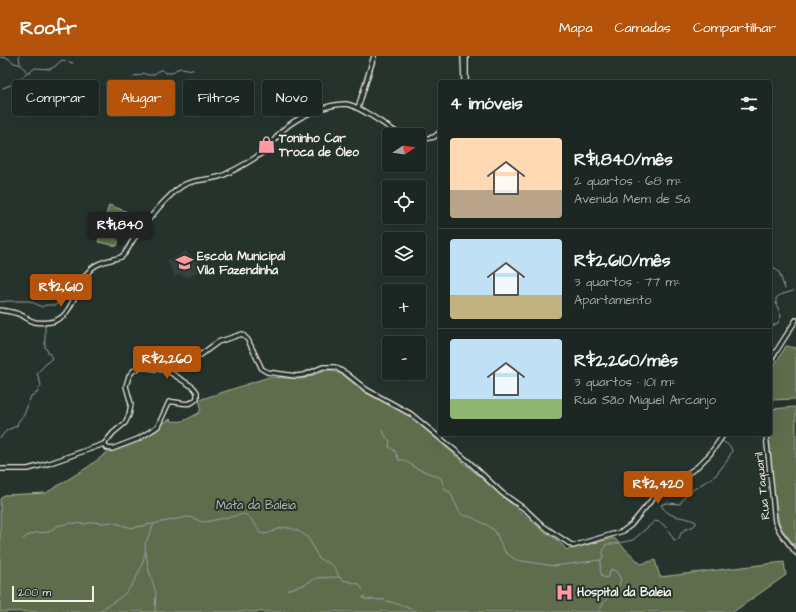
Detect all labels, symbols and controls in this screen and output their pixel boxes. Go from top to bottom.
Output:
text: Roofr [20,15,77,42]
text: Mapa [559,18,593,38]
text: Camadas [615,18,671,38]
text: Compartilhar [693,18,776,38]
chip: Comprar [12,80,99,116]
chip: Alugar [107,80,175,116]
chip: Filtros [183,80,254,116]
chip: Novo [262,80,322,116]
text: 4 imóveis [450,92,523,116]
icon: filters [738,93,760,115]
north arrow [382,128,426,172]
map controls [382,128,426,380]
place label: Toninho Car Troca de Óleo [278,130,359,161]
shop icon: Toninho Car Troca de Óleo [256,135,276,155]
text: R$1,840/mês [574,148,673,172]
icon: home [482,154,530,202]
text: 2 quartos · 68 m² [574,172,682,190]
button: locate [382,180,426,224]
text: Avenida Mem de Sá [574,190,690,208]
pin: R$1,840 [83,212,157,246]
text: R$1,840 [97,216,143,234]
button: layers [382,232,426,276]
place label: Escola Municipal Vila Fazendinha [196,248,285,279]
text: R$2,610/mês [574,249,671,273]
school or university icon: Escola Municipal Vila Fazendinha [174,253,194,273]
icon: home [482,255,530,303]
text: 3 quartos · 77 m² [574,273,680,291]
pin: R$2,610 [24,274,98,308]
text: R$2,610 [39,278,83,296]
button: + [382,284,426,328]
text: Apartamento [574,291,651,309]
button: − [382,336,426,380]
pin: R$2,260 [130,346,204,380]
text: R$2,260/mês [574,349,678,373]
text: R$2,260 [142,350,192,368]
icon: home [482,355,530,403]
text: 3 quartos · 101 m² [574,373,676,391]
text: Rua São Miguel Arcanjo [574,391,716,409]
street label: Rua Taquaril [750,451,774,521]
pin: R$2,420 [621,471,695,505]
text: R$2,420 [633,475,683,493]
park label: Mata da Baleia [216,497,296,514]
hospital icon: Hospital da Baleia [554,582,574,602]
scale bar [12,584,94,603]
place label: Hospital da Baleia [577,584,672,602]
text: 200 m [18,585,51,600]

